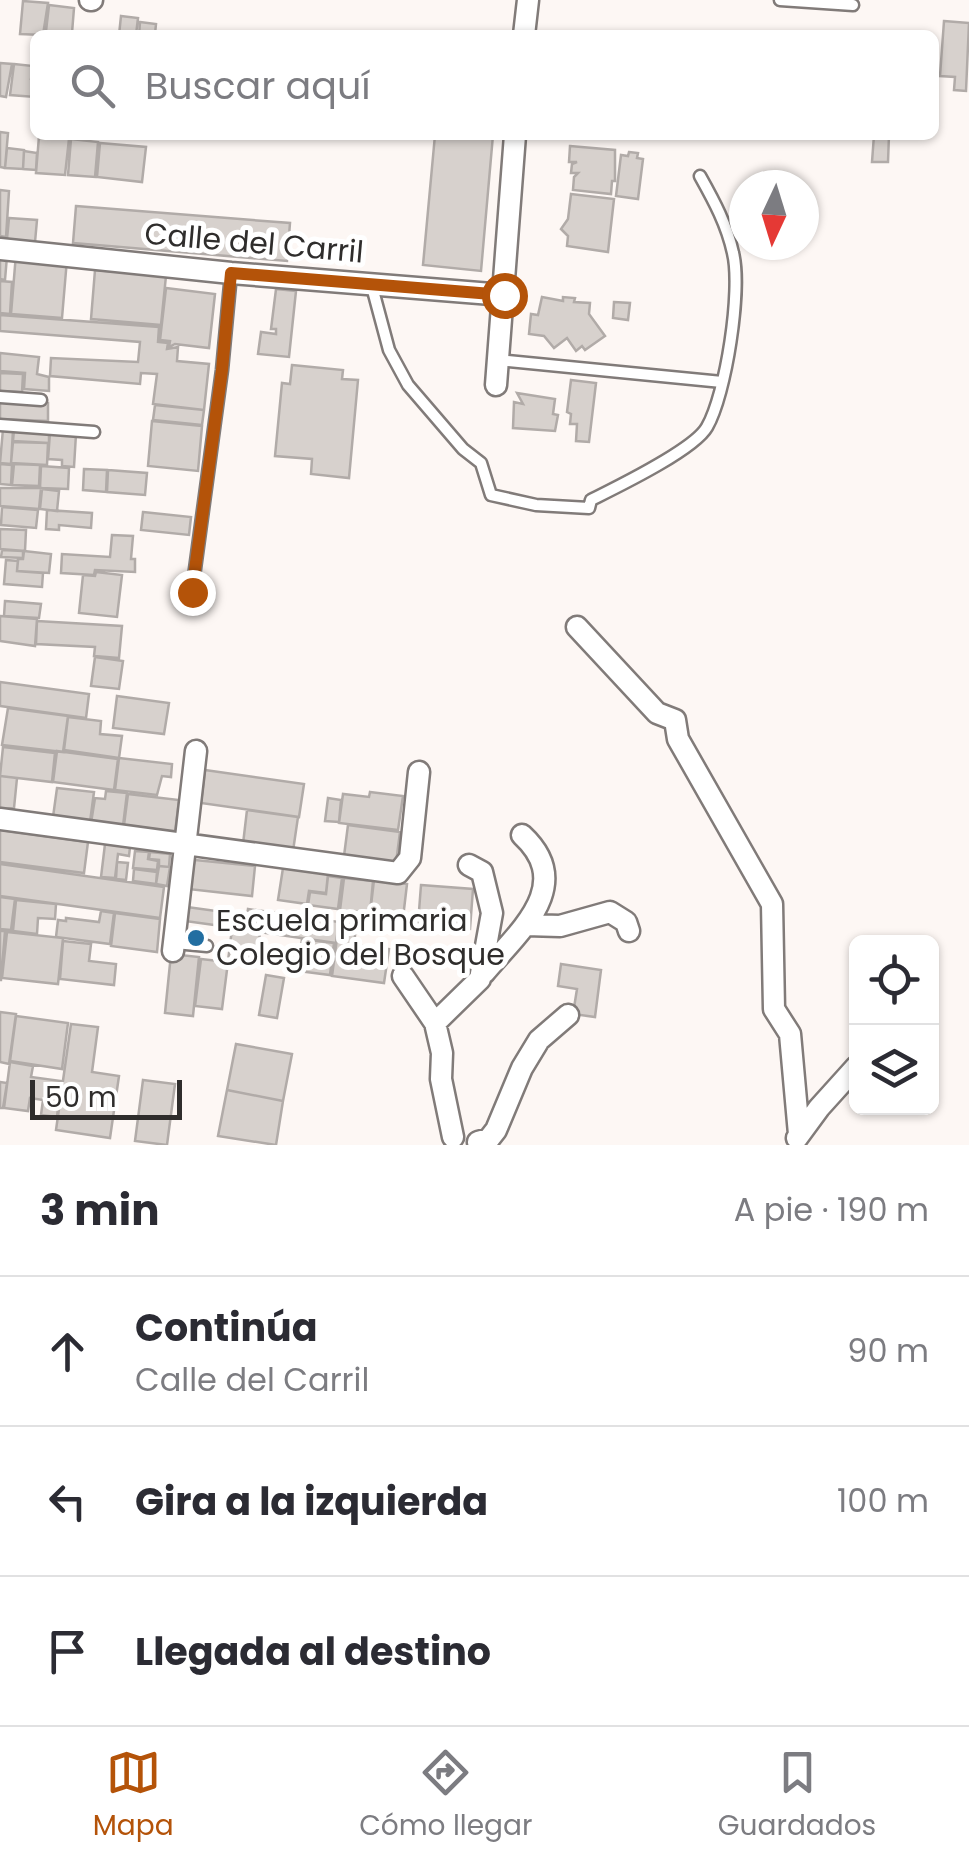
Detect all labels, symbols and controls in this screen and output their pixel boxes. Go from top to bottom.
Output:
search box [30,30,939,140]
icon: search [65,58,120,113]
text: Buscar aquí [145,59,371,112]
north arrow [729,170,819,260]
street label: Calle del Carril [143,212,365,273]
route start [482,273,528,319]
route end [170,570,216,616]
place label: Escuela primaria Colegio del Bosque [216,899,505,976]
marker: Escuela primaria Colegio del Bosque [185,927,207,949]
map controls [849,935,939,1115]
button: locate [849,935,939,1025]
button: layers [849,1025,939,1115]
scale bar [30,1075,182,1120]
text: 50 m [45,1078,116,1117]
text: 3 min [40,1181,160,1240]
text: A pie · 190 m [734,1187,929,1232]
text: Continúa [135,1301,317,1354]
icon: ahead [40,1324,95,1379]
text: 90 m [847,1328,929,1373]
text: Calle del Carril [135,1357,369,1402]
icon: left [40,1474,95,1529]
text: Gira a la izquierda [135,1475,488,1528]
text: 100 m [837,1478,929,1523]
icon: arrive [40,1624,95,1679]
text: Llegada al destino [135,1625,491,1678]
tab: Mapa [93,1745,174,1847]
tab: Cómo llegar [359,1745,532,1847]
tab: Guardados [718,1745,876,1847]

